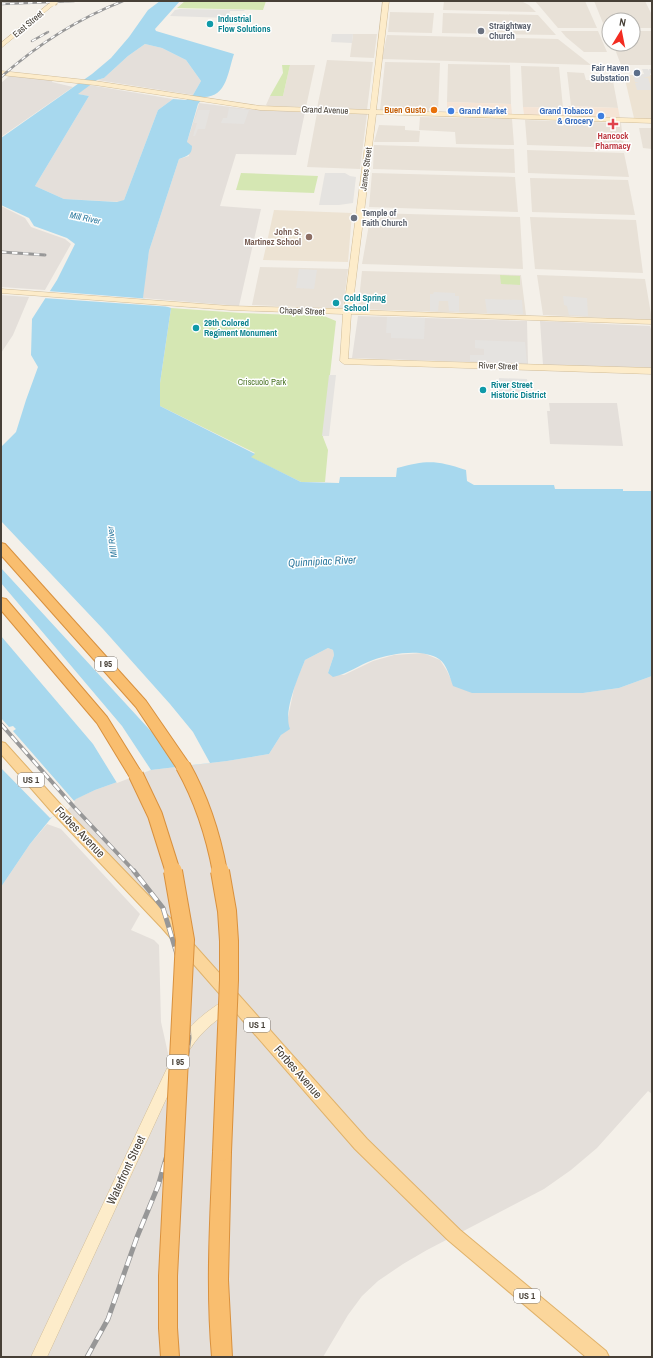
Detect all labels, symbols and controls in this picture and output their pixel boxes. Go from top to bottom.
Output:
street label: East Street [10,8,46,40]
north arrow [601,12,641,52]
place label: Industrial Flow Solutions [218,13,271,35]
text: N [618,15,627,30]
marker: Industrial Flow Solutions [205,19,215,29]
place label: Straightway Church [489,20,532,42]
marker: Straightway Church [476,26,486,36]
place label: Fair Haven Substation [591,62,629,84]
marker: Fair Haven Substation [632,68,642,78]
street label: Grand Avenue [301,103,349,117]
place label: Buen Gusto [384,104,426,116]
marker: Buen Gusto [429,105,439,115]
place label: Grand Market [459,105,507,117]
place label: Grand Tobacco & Grocery [539,105,594,127]
marker: Grand Market [446,106,456,116]
marker: Grand Tobacco & Grocery [596,111,606,121]
marker: Hancock Pharmacy [608,119,618,129]
place label: Hancock Pharmacy [595,130,632,152]
street label: James Street [357,147,375,191]
place label: Temple of Faith Church [362,207,408,229]
water label: Mill River [69,209,102,227]
marker: Temple of Faith Church [349,213,359,223]
place label: John S. Martinez School [244,226,301,248]
marker: John S. Martinez School [304,232,314,242]
place label: Cold Spring School [344,292,386,314]
marker: Cold Spring School [331,298,341,308]
street label: Chapel Street [279,304,325,318]
place label: 29th Colored Regiment Monument [204,317,278,339]
marker: 29th Colored Regiment Monument [191,323,201,333]
street label: River Street [478,359,518,373]
park label: Criscuolo Park [238,376,287,388]
place label: River Street Historic District [491,379,546,401]
marker: River Street Historic District [478,385,488,395]
water label: Mill River [104,525,120,558]
water label: Quinnipiac River [288,552,357,570]
road number: I 95 [95,657,117,671]
road number: US 1 [18,773,44,787]
street label: Forbes Avenue [51,803,109,861]
road number: US 1 [244,1018,270,1032]
street label: Forbes Avenue [270,1042,326,1102]
road number: I 95 [167,1055,189,1069]
street label: Waterfront Street [103,1133,149,1207]
road number: US 1 [514,1289,540,1303]

